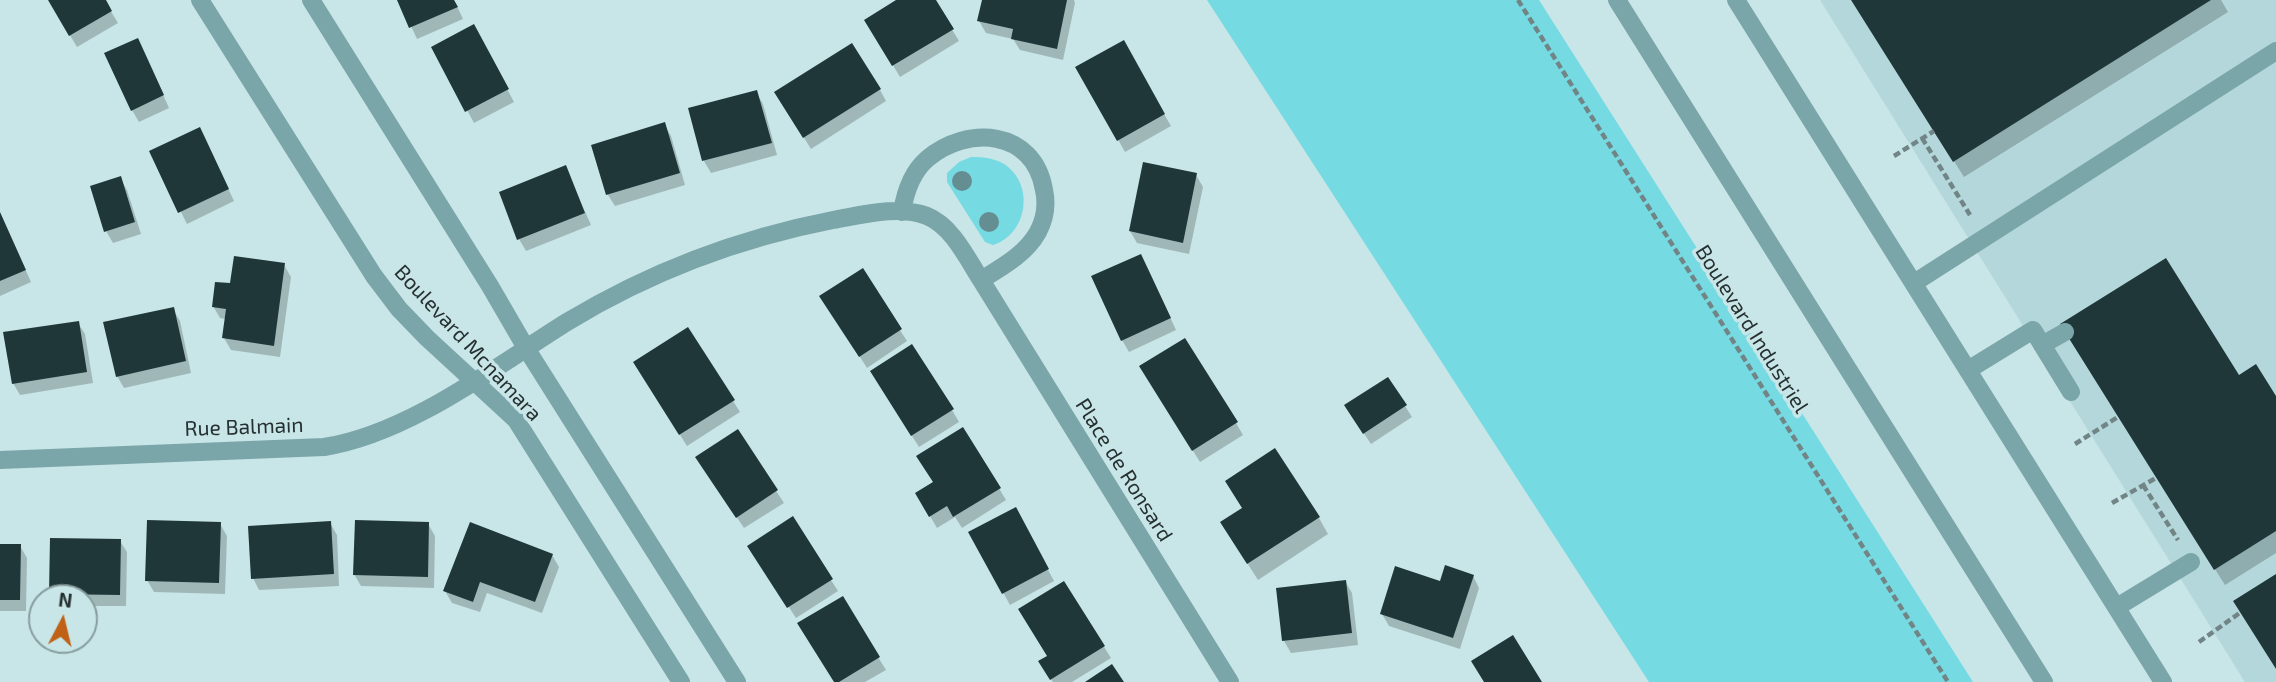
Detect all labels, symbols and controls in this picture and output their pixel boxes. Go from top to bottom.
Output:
street label: Boulevard Industriel [1690,240,1814,418]
street label: Boulevard Mcnamara [389,260,547,426]
street label: Place de Ronsard [1070,394,1178,546]
street label: Rue Balmain [184,412,304,442]
north arrow [28,584,98,654]
text: N [57,587,74,612]

